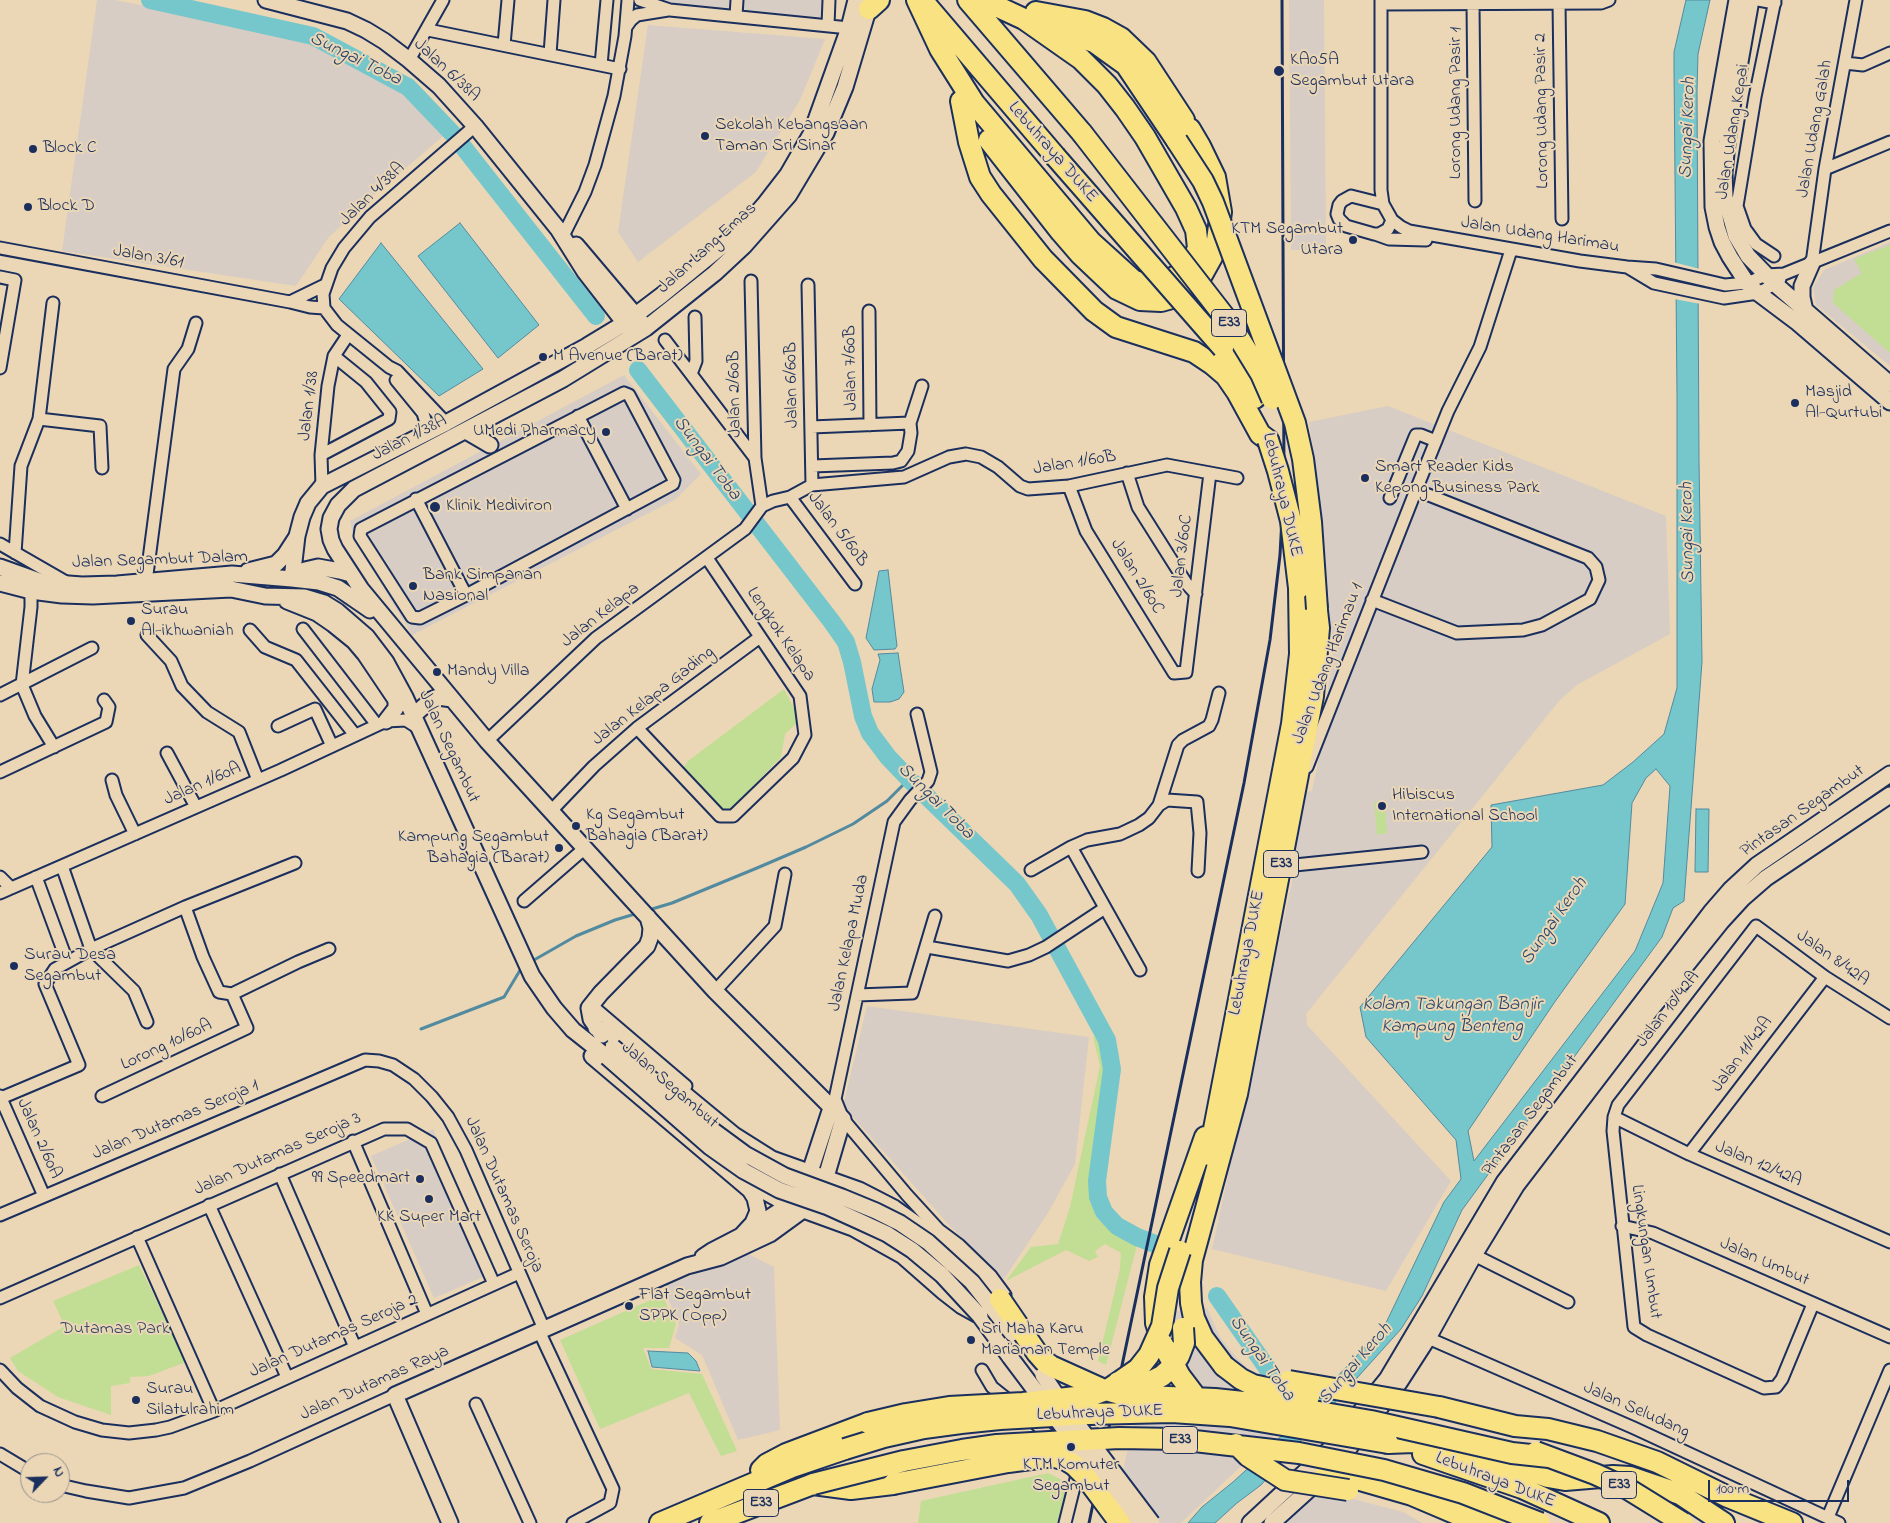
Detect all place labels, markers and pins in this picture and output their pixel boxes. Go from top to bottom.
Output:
place label: KA05A Segambut Utara [1290,50,1414,92]
marker: KA05A Segambut Utara [1272,64,1286,78]
place label: Sekolah Kebangsaan Taman Sri Sinar [715,115,868,158]
marker: Sekolah Kebangsaan Taman Sri Sinar [699,130,711,142]
place label: Block C [43,138,97,160]
marker: Block C [27,143,39,155]
place label: Block D [38,196,95,218]
marker: Block D [22,201,34,213]
place label: KTM Segambut Utara [1231,219,1343,262]
marker: KTM Segambut Utara [1347,234,1359,246]
place label: M Avenue (Barat) [553,346,683,368]
marker: M Avenue (Barat) [537,351,549,363]
place label: Masjid Al-Qurtubi [1805,382,1882,424]
marker: Masjid Al-Qurtubi [1789,397,1801,409]
place label: UMedi Pharmacy [473,421,596,443]
marker: UMedi Pharmacy [600,426,612,438]
place label: Smart Reader Kids Kepong Business Park [1375,457,1539,499]
marker: Smart Reader Kids Kepong Business Park [1359,472,1371,484]
place label: Klinik Mediviron [446,496,552,518]
marker: Klinik Mediviron [428,500,442,514]
place label: Bank Simpanan Nasional [423,565,542,608]
marker: Bank Simpanan Nasional [407,580,419,592]
place label: Surau Al-ikhwaniah [141,600,233,642]
marker: Surau Al-ikhwaniah [125,615,137,627]
place label: Mandy Villa [447,661,530,683]
marker: Mandy Villa [431,666,443,678]
place label: Hibiscus International School [1392,785,1537,828]
marker: Hibiscus International School [1376,800,1388,812]
place label: Kg Segambut Bahagia (Barat) [586,805,708,848]
marker: Kg Segambut Bahagia (Barat) [570,820,582,832]
place label: Kampung Segambut Bahagia (Barat) [398,827,549,870]
marker: Kampung Segambut Bahagia (Barat) [553,842,565,854]
place label: Surau Desa Segambut [24,945,116,988]
marker: Surau Desa Segambut [8,960,20,972]
place label: 99 Speedmart [312,1168,410,1190]
marker: 99 Speedmart [414,1173,426,1185]
marker: KK Super Mart [423,1193,435,1205]
place label: KK Super Mart [377,1207,481,1229]
place label: Flat Segambut SPPK (Opp) [639,1285,751,1328]
marker: Flat Segambut SPPK (Opp) [623,1300,635,1312]
place label: Sri Maha Karu Mariaman Temple [981,1319,1110,1362]
marker: Sri Maha Karu Mariaman Temple [965,1334,977,1346]
place label: Surau Silatulrahim [146,1379,234,1422]
marker: Surau Silatulrahim [130,1394,142,1406]
marker: KTM Komuter Segambut [1065,1441,1077,1453]
place label: KTM Komuter Segambut [1023,1455,1119,1498]

